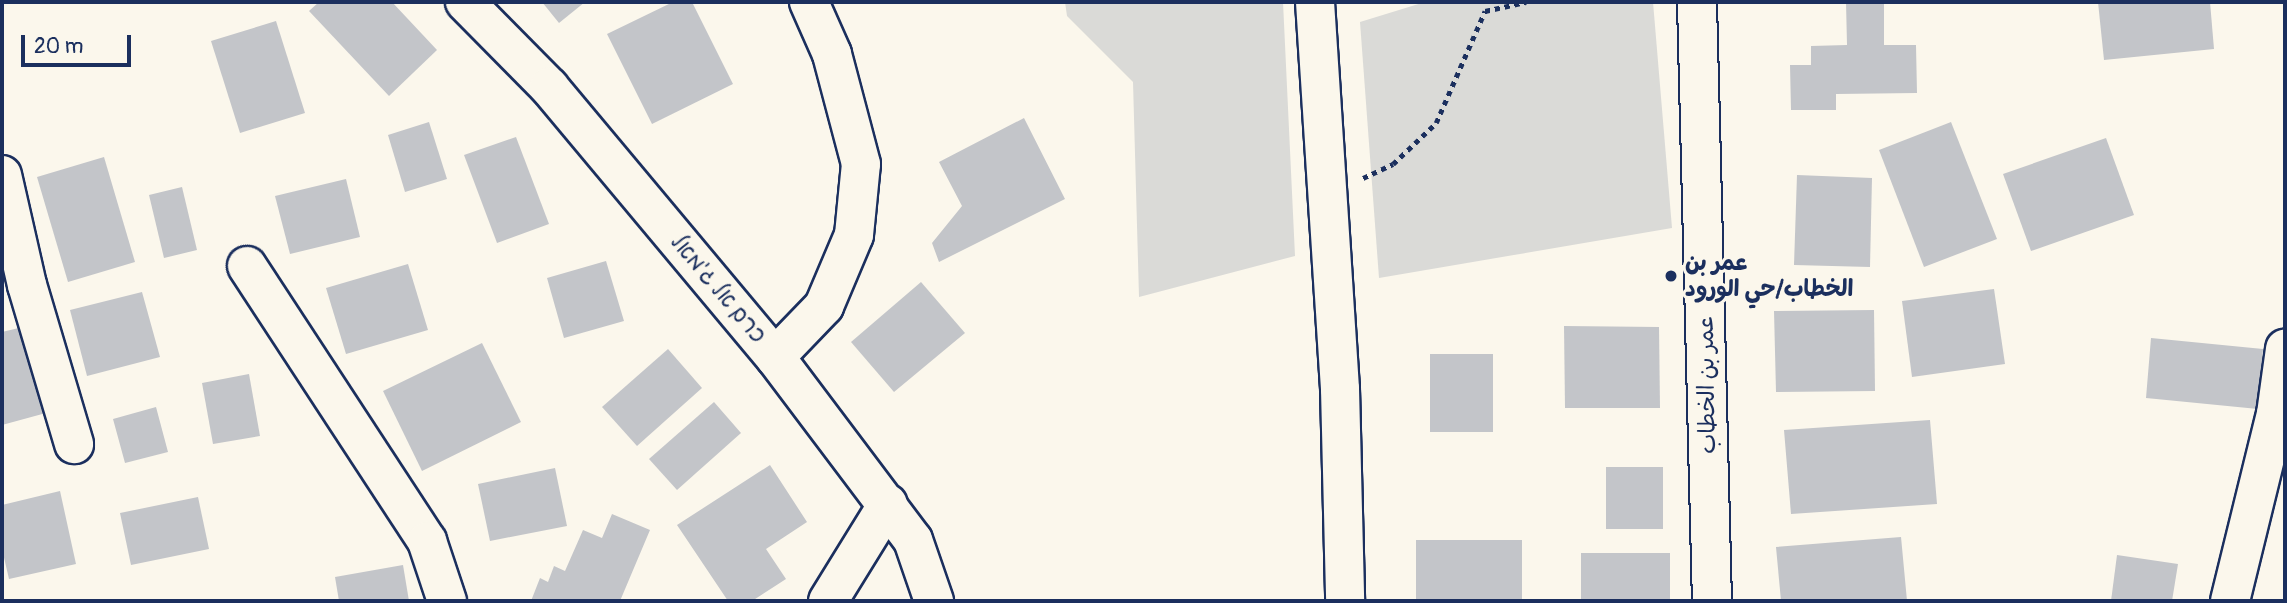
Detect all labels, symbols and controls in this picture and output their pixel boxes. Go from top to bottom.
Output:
scale bar [24,21,135,65]
text: 20 m [34,33,83,60]
street label: כרם אל ג'מאל [664,229,772,349]
place label: عمر بن الخطاب/حي الورود [1685,249,1853,303]
marker: عمر بن الخطاب/حي الورود [1663,268,1679,284]
street label: عمر بن الخطاب [1692,316,1722,454]

